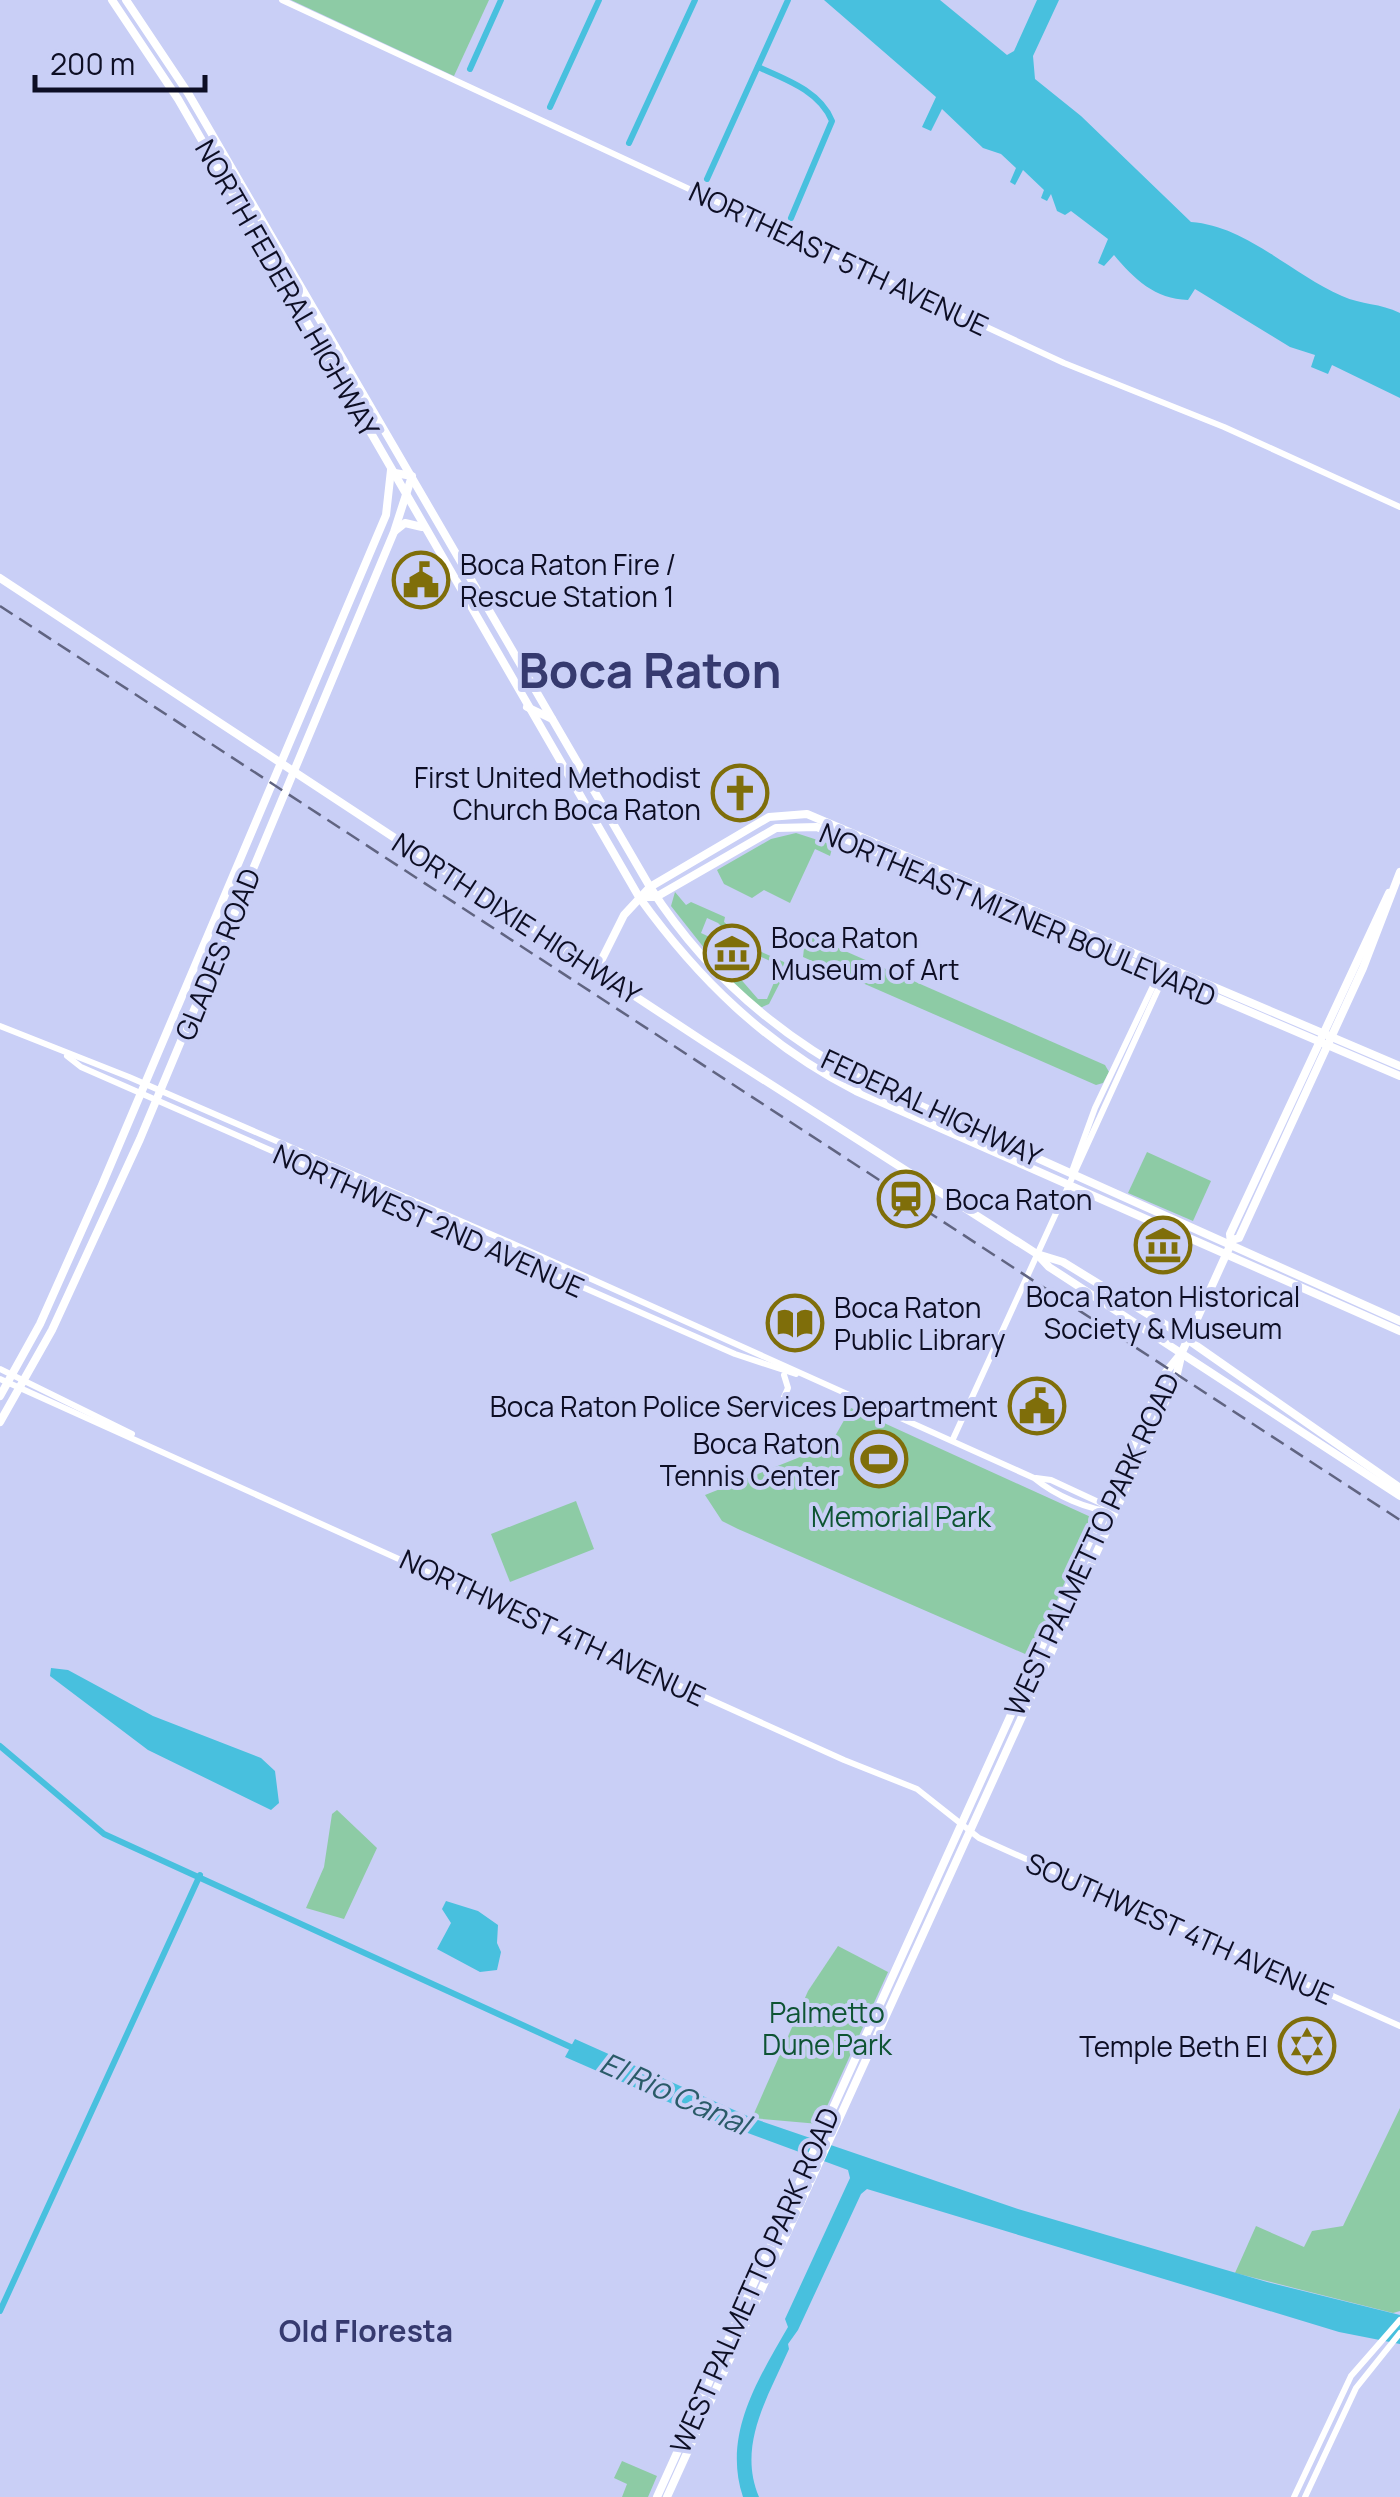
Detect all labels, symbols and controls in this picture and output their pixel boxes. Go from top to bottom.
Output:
scale bar [35,30,205,92]
text: 200 m [50,43,135,84]
street label: NORTH FEDERAL HIGHWAY [187,132,389,444]
street label: NORTHEAST 5TH AVENUE [683,172,995,344]
place label: Boca Raton Fire / Rescue Station 1 [460,545,676,615]
public building icon: Boca Raton Fire / Rescue Station 1 [391,550,451,610]
district label: Boca Raton [519,637,781,702]
place label: First United Methodist Church Boca Raton [414,758,701,828]
church icon: First United Methodist Church Boca Raton [710,763,770,823]
street label: NORTHEAST MIZNER BOULEVARD [814,813,1222,1015]
street label: NORTH DIXIE HIGHWAY [385,823,649,1013]
street label: GLADES ROAD [165,862,269,1046]
place label: Boca Raton Museum of Art [771,918,959,988]
museum icon: Boca Raton Museum of Art [702,923,762,983]
street label: FEDERAL HIGHWAY [816,1039,1049,1175]
street label: NORTHWEST 2ND AVENUE [268,1134,590,1306]
station icon: Boca Raton [876,1169,936,1229]
place label: Boca Raton [945,1180,1092,1218]
museum icon: Boca Raton Historical Society & Museum [1133,1215,1193,1275]
place label: Boca Raton Historical Society & Museum [1026,1277,1300,1347]
place label: Boca Raton Public Library [834,1288,1006,1358]
library icon: Boca Raton Public Library [765,1293,825,1353]
street label: WEST PALMETTO PARK ROAD [995,1366,1187,1722]
public building icon: Boca Raton Police Services Department [1007,1376,1067,1436]
place label: Boca Raton Police Services Department [490,1387,998,1425]
place label: Boca Raton Tennis Center [660,1424,840,1494]
sports icon: Boca Raton Tennis Center [849,1429,909,1489]
park label: Memorial Park [811,1497,992,1535]
street label: NORTHWEST 4TH AVENUE [394,1539,712,1715]
street label: SOUTHWEST 4TH AVENUE [1020,1843,1340,2013]
park label: Palmetto Dune Park [762,1993,893,2063]
synagogue icon: Temple Beth El [1277,2016,1337,2076]
place label: Temple Beth El [1079,2027,1268,2065]
water label: El Rio Canal [594,2042,760,2146]
street label: WEST PALMETTO PARK ROAD [660,2101,848,2459]
district label: Old Floresta [279,2310,453,2351]

